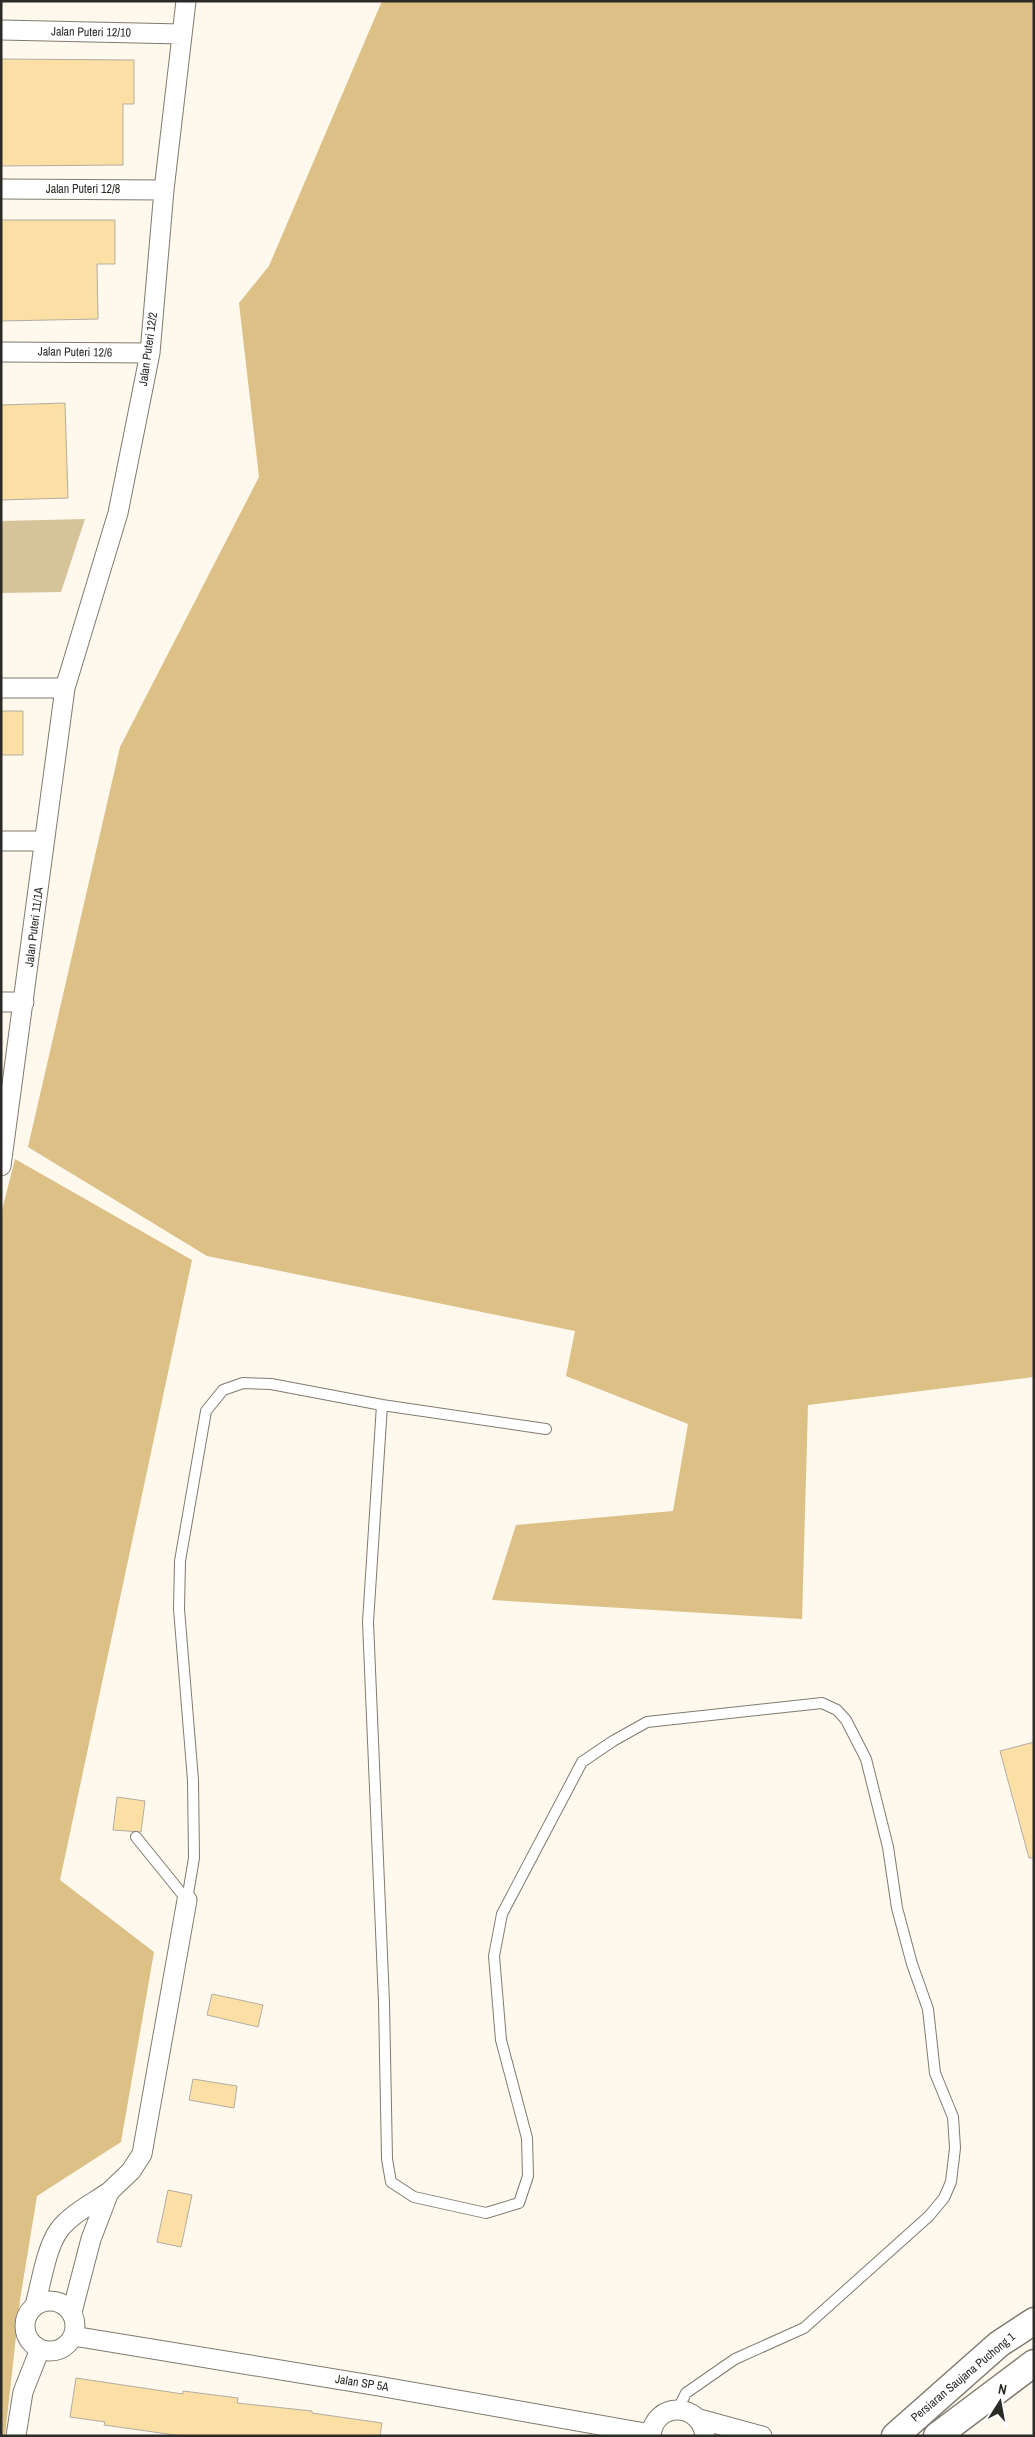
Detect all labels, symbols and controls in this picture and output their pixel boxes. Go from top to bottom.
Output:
street label: Jalan Puteri 12/10 [51,23,131,41]
street label: Jalan Puteri 12/8 [46,181,120,197]
street label: Jalan Puteri 12/2 [135,311,161,387]
street label: Jalan Puteri 12/6 [38,343,112,361]
street label: Jalan Puteri 11/1A [21,886,47,968]
street label: Persiaran Saujana Puchong 1 [908,2328,1019,2425]
street label: Jalan SP 5A [334,2371,390,2395]
north arrow [975,2377,1025,2427]
text: N [997,2380,1008,2399]

